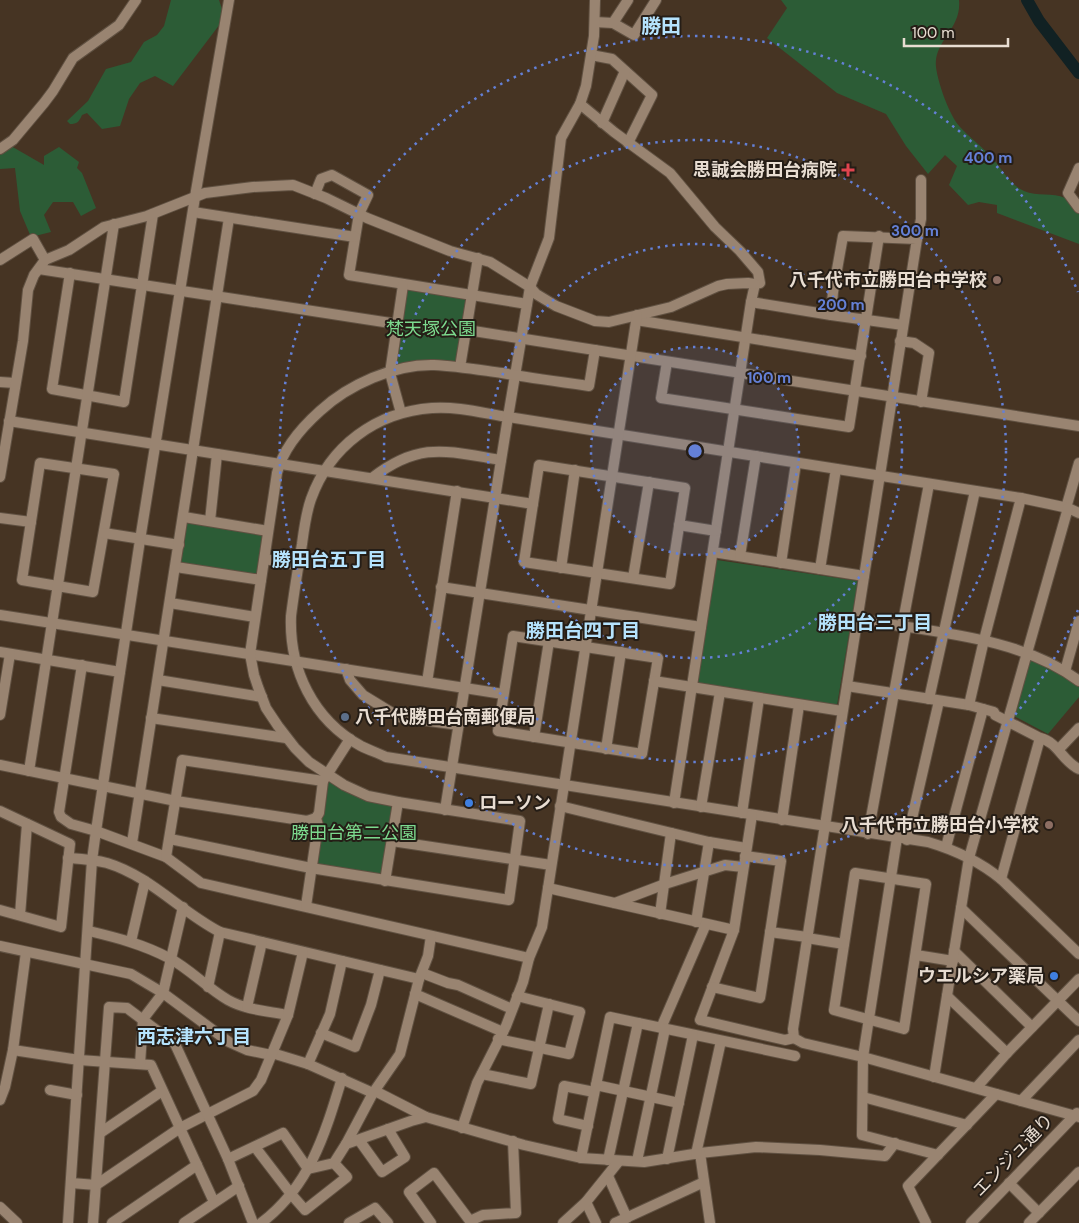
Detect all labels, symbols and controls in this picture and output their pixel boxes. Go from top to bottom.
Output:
district label: 勝田 [641,13,681,39]
scale bar [904,15,1008,47]
text: 100 m [912,23,955,43]
text: 400 m [964,148,1012,168]
place label: 思誠会勝田台病院 [693,158,837,182]
marker: 思誠会勝田台病院 [841,163,855,177]
text: 300 m [891,221,939,241]
place label: 八千代市立勝田台中学校 [789,268,987,292]
marker: 八千代市立勝田台中学校 [991,274,1003,286]
text: 200 m [817,295,865,315]
park label: 梵天塚公園 [386,317,476,341]
text: 100 m [747,368,791,388]
centre of rings [686,442,704,460]
district label: 勝田台五丁目 [272,547,386,572]
district label: 勝田台三丁目 [818,610,932,635]
district label: 勝田台四丁目 [526,618,640,643]
place label: 八千代勝田台南郵便局 [355,705,535,729]
marker: 八千代勝田台南郵便局 [339,711,351,723]
place label: ローソン [479,791,551,815]
marker: ローソン [463,797,475,809]
place label: 八千代市立勝田台小学校 [841,813,1039,837]
marker: 八千代市立勝田台小学校 [1043,819,1055,831]
park label: 勝田台第二公園 [291,821,417,845]
place label: ウエルシア薬局 [918,964,1044,988]
marker: ウエルシア薬局 [1048,970,1060,982]
district label: 西志津六丁目 [137,1024,251,1049]
street label: エンジュ通り [967,1108,1059,1202]

